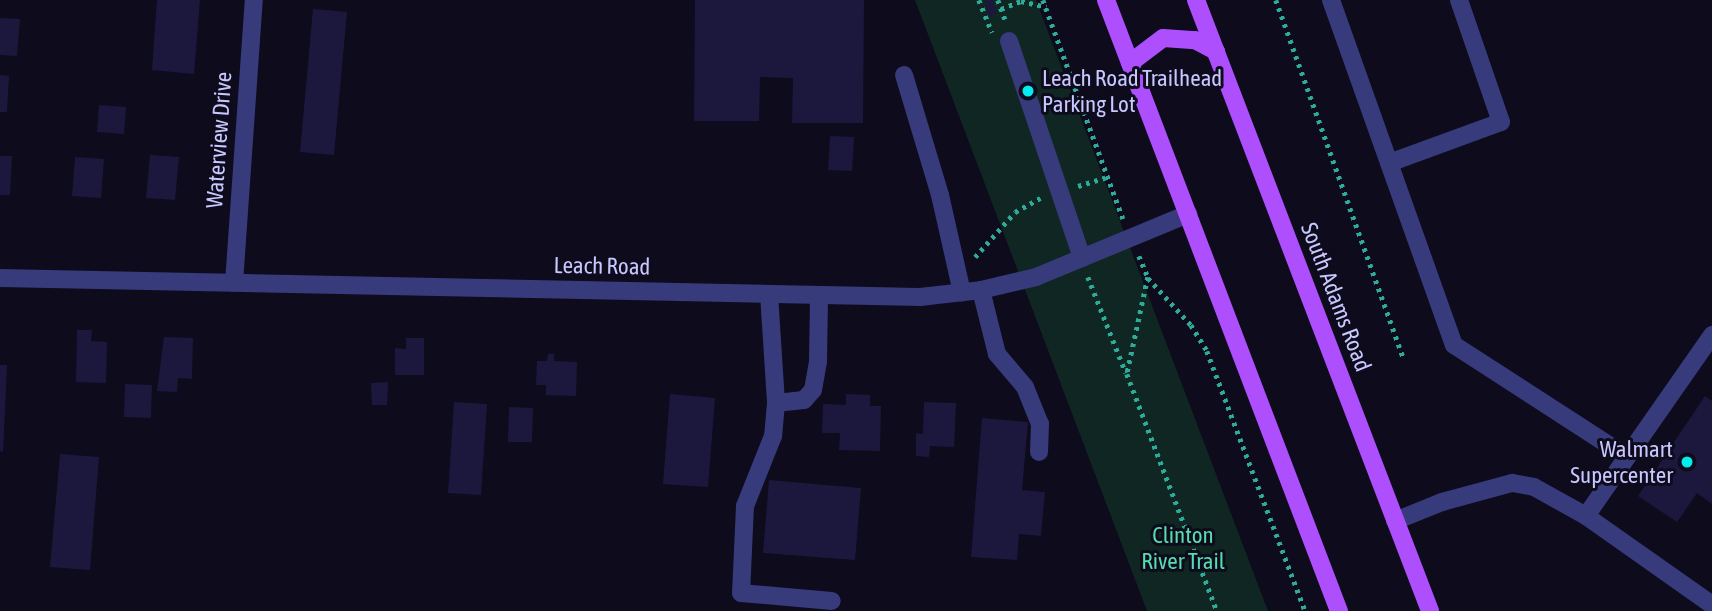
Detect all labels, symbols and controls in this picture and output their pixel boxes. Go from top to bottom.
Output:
place label: Leach Road Trailhead Parking Lot [1042,64,1222,118]
street label: Waterview Drive [200,71,238,209]
marker: Leach Road Trailhead Parking Lot [1020,83,1036,99]
street label: South Adams Road [1295,219,1377,375]
street label: Leach Road [553,251,651,281]
place label: Walmart Supercenter [1570,435,1673,489]
marker: Walmart Supercenter [1679,454,1695,470]
park label: Clinton River Trail [1141,521,1225,575]

